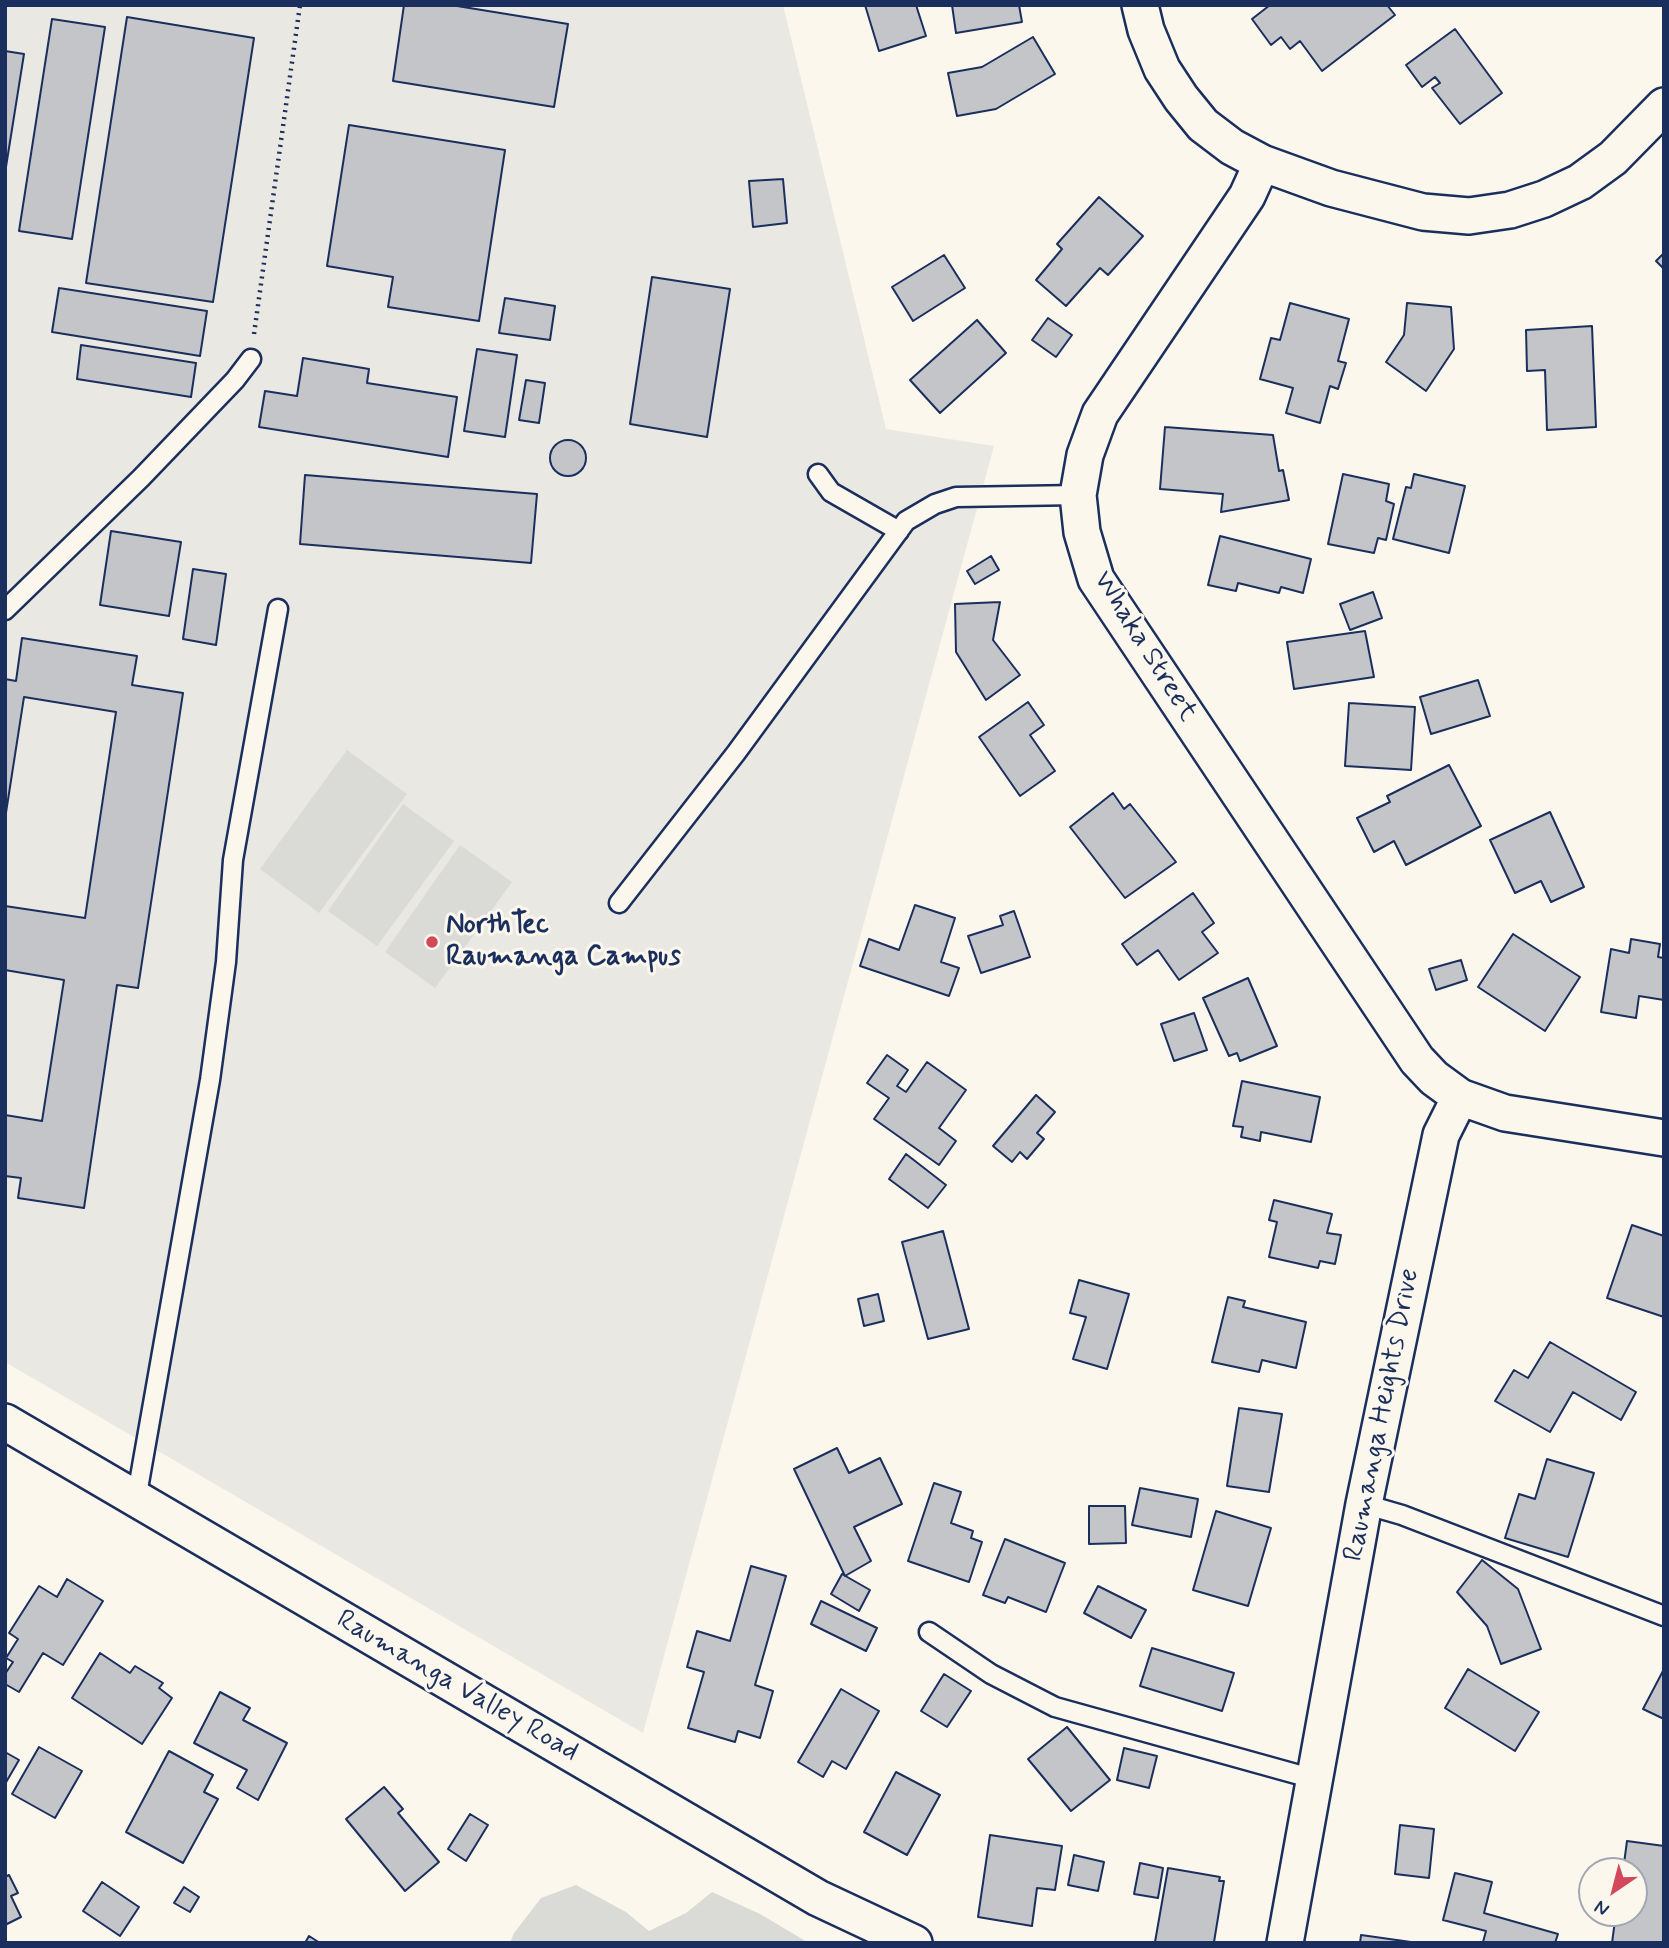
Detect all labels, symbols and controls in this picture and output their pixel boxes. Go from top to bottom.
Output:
street label: Whaka Street [1085,566,1203,728]
place label: NorthTec Raumanga Campus [446,909,681,975]
marker: NorthTec Raumanga Campus [424,934,440,950]
street label: Raumanga Heights Drive [1338,1266,1428,1564]
street label: Raumanga Valley Road [330,1604,584,1770]
north arrow [1578,1857,1648,1927]
text: N [1589,1894,1614,1922]

